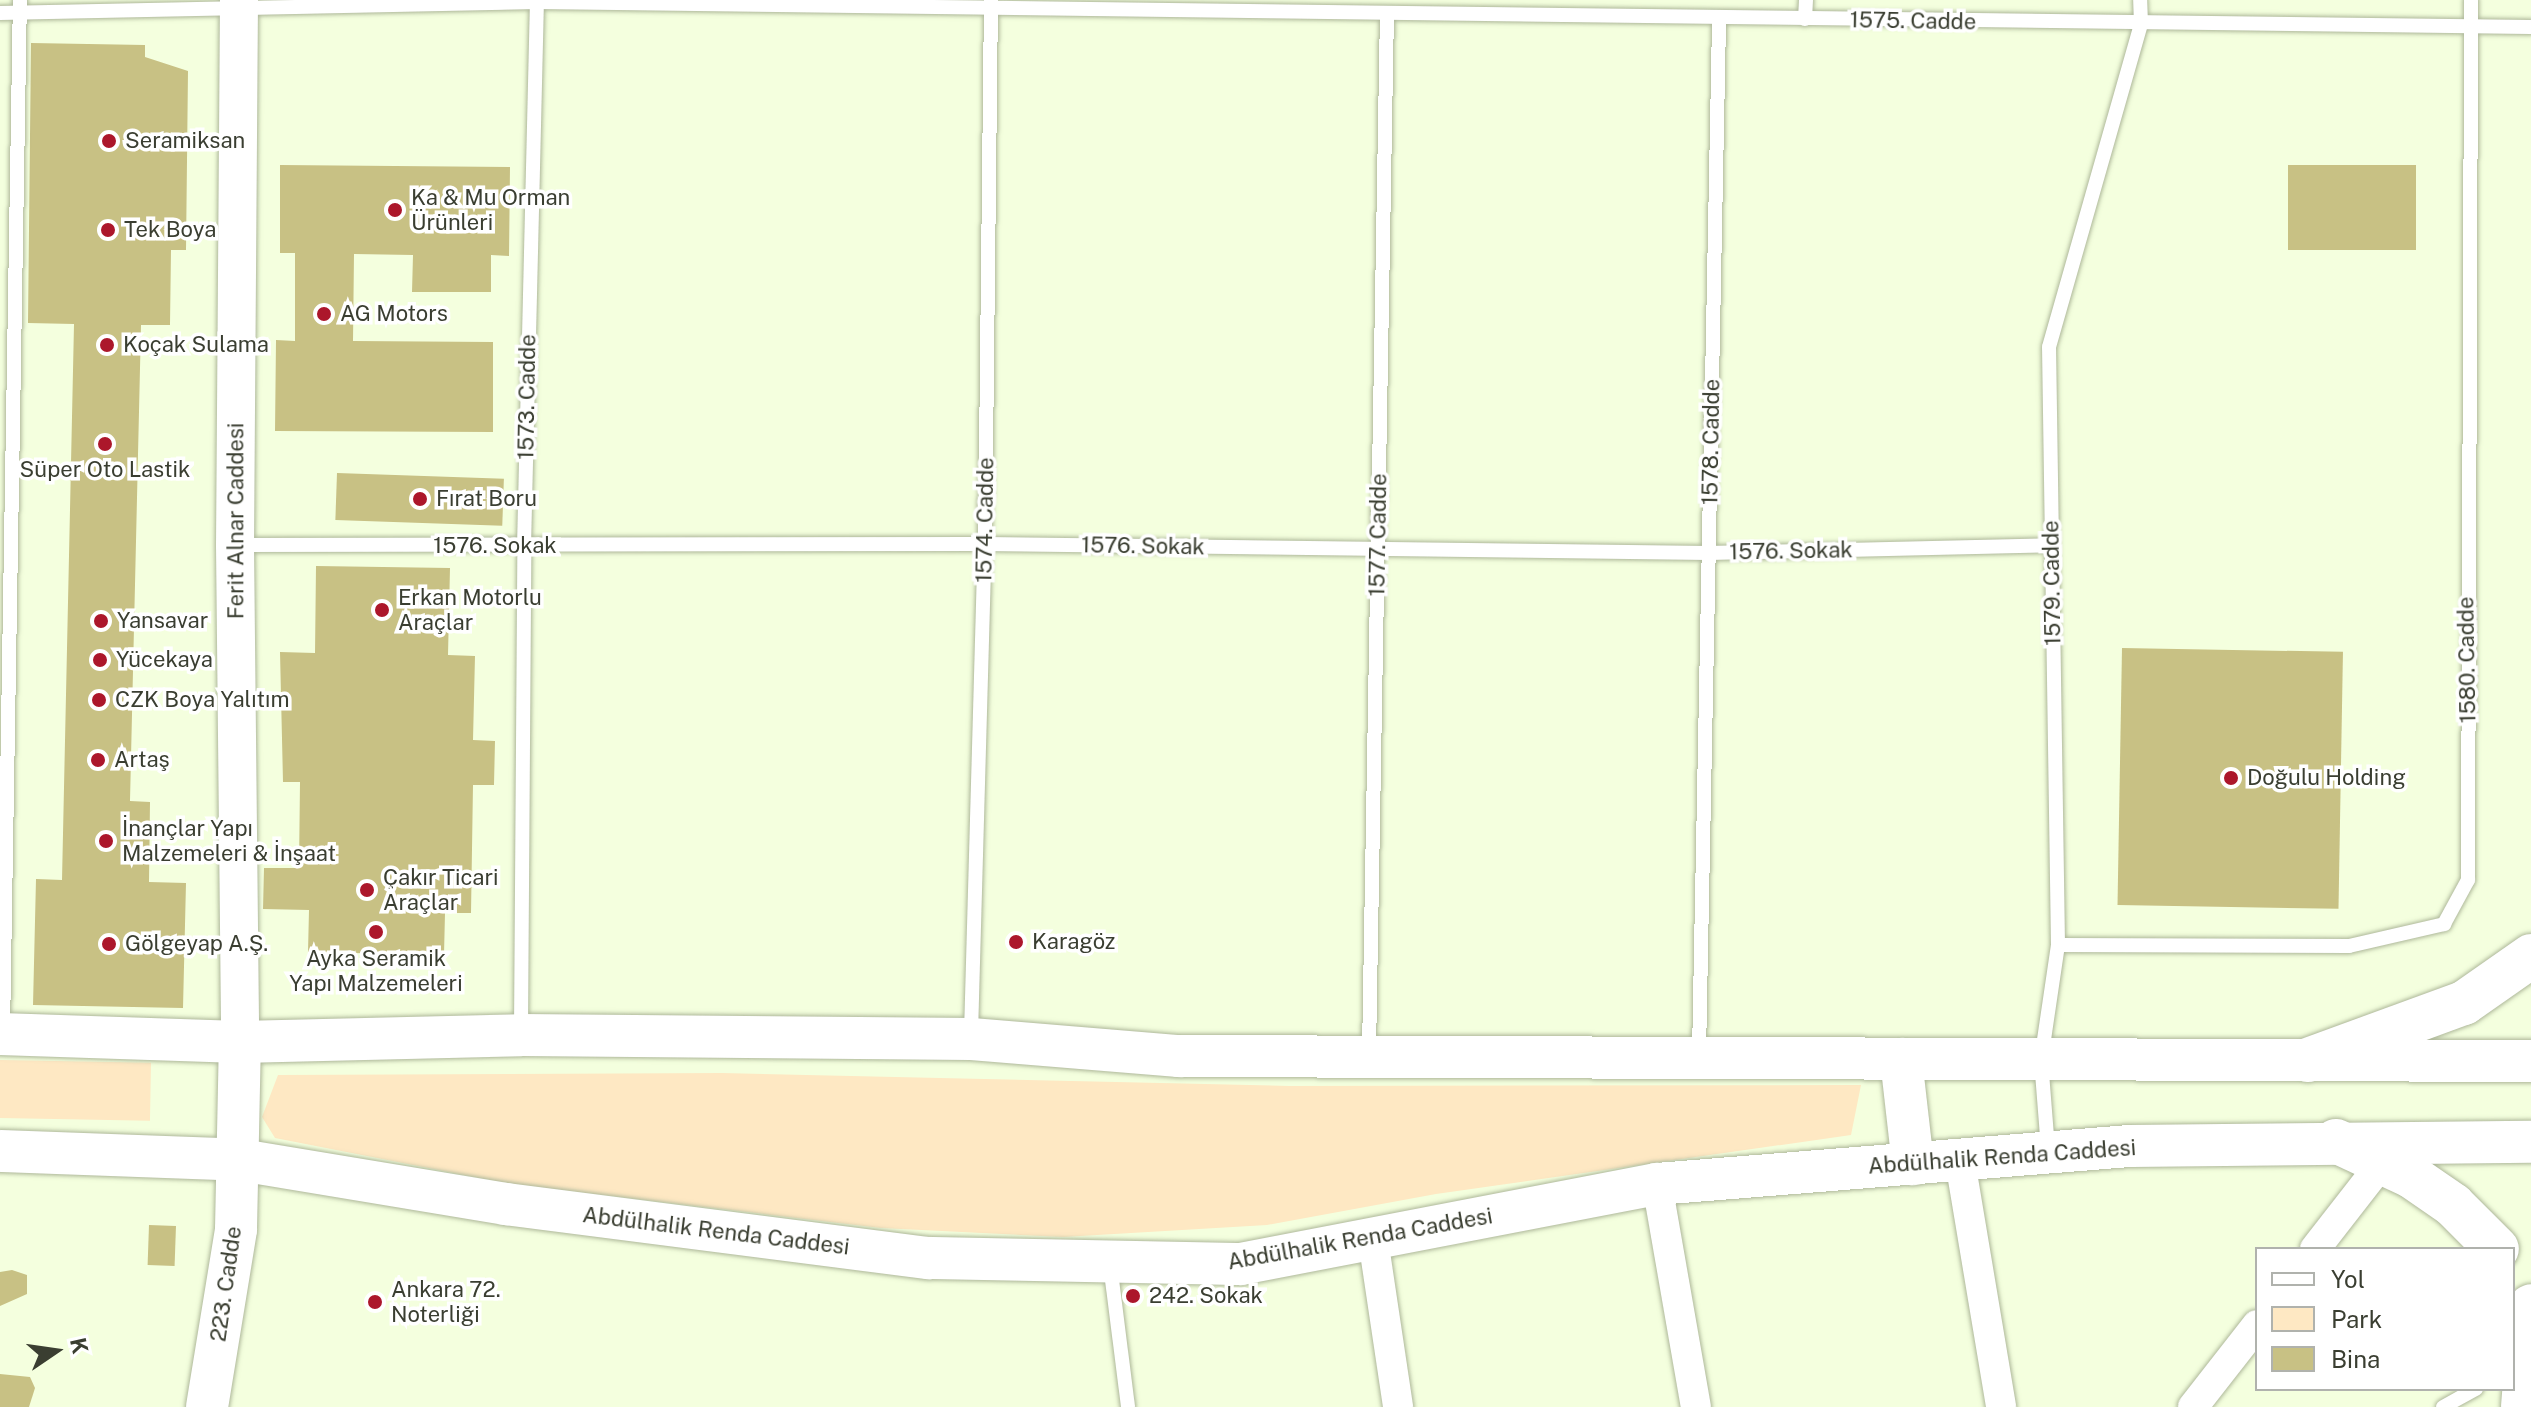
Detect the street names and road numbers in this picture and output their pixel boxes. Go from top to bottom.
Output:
street label: 1575. Cadde [1850,7,1976,35]
street label: 1573. Cadde [513,334,541,460]
street label: 1578. Cadde [1697,379,1725,505]
street label: Ferit Alnar Caddesi [223,423,249,619]
street label: 1574. Cadde [971,457,999,583]
street label: 1577. Cadde [1364,473,1392,597]
street label: 1579. Cadde [2038,520,2066,646]
street label: 1576. Sokak [1081,532,1205,560]
street label: 1576. Sokak [433,533,557,559]
street label: 1576. Sokak [1729,537,1853,565]
street label: 1580. Cadde [2453,596,2481,724]
street label: Abdülhalik Renda Caddesi [1867,1134,2137,1180]
street label: Abdülhalik Renda Caddesi [581,1202,851,1260]
street label: Abdülhalik Renda Caddesi [1225,1203,1495,1275]
street label: 223. Cadde [205,1225,247,1343]

